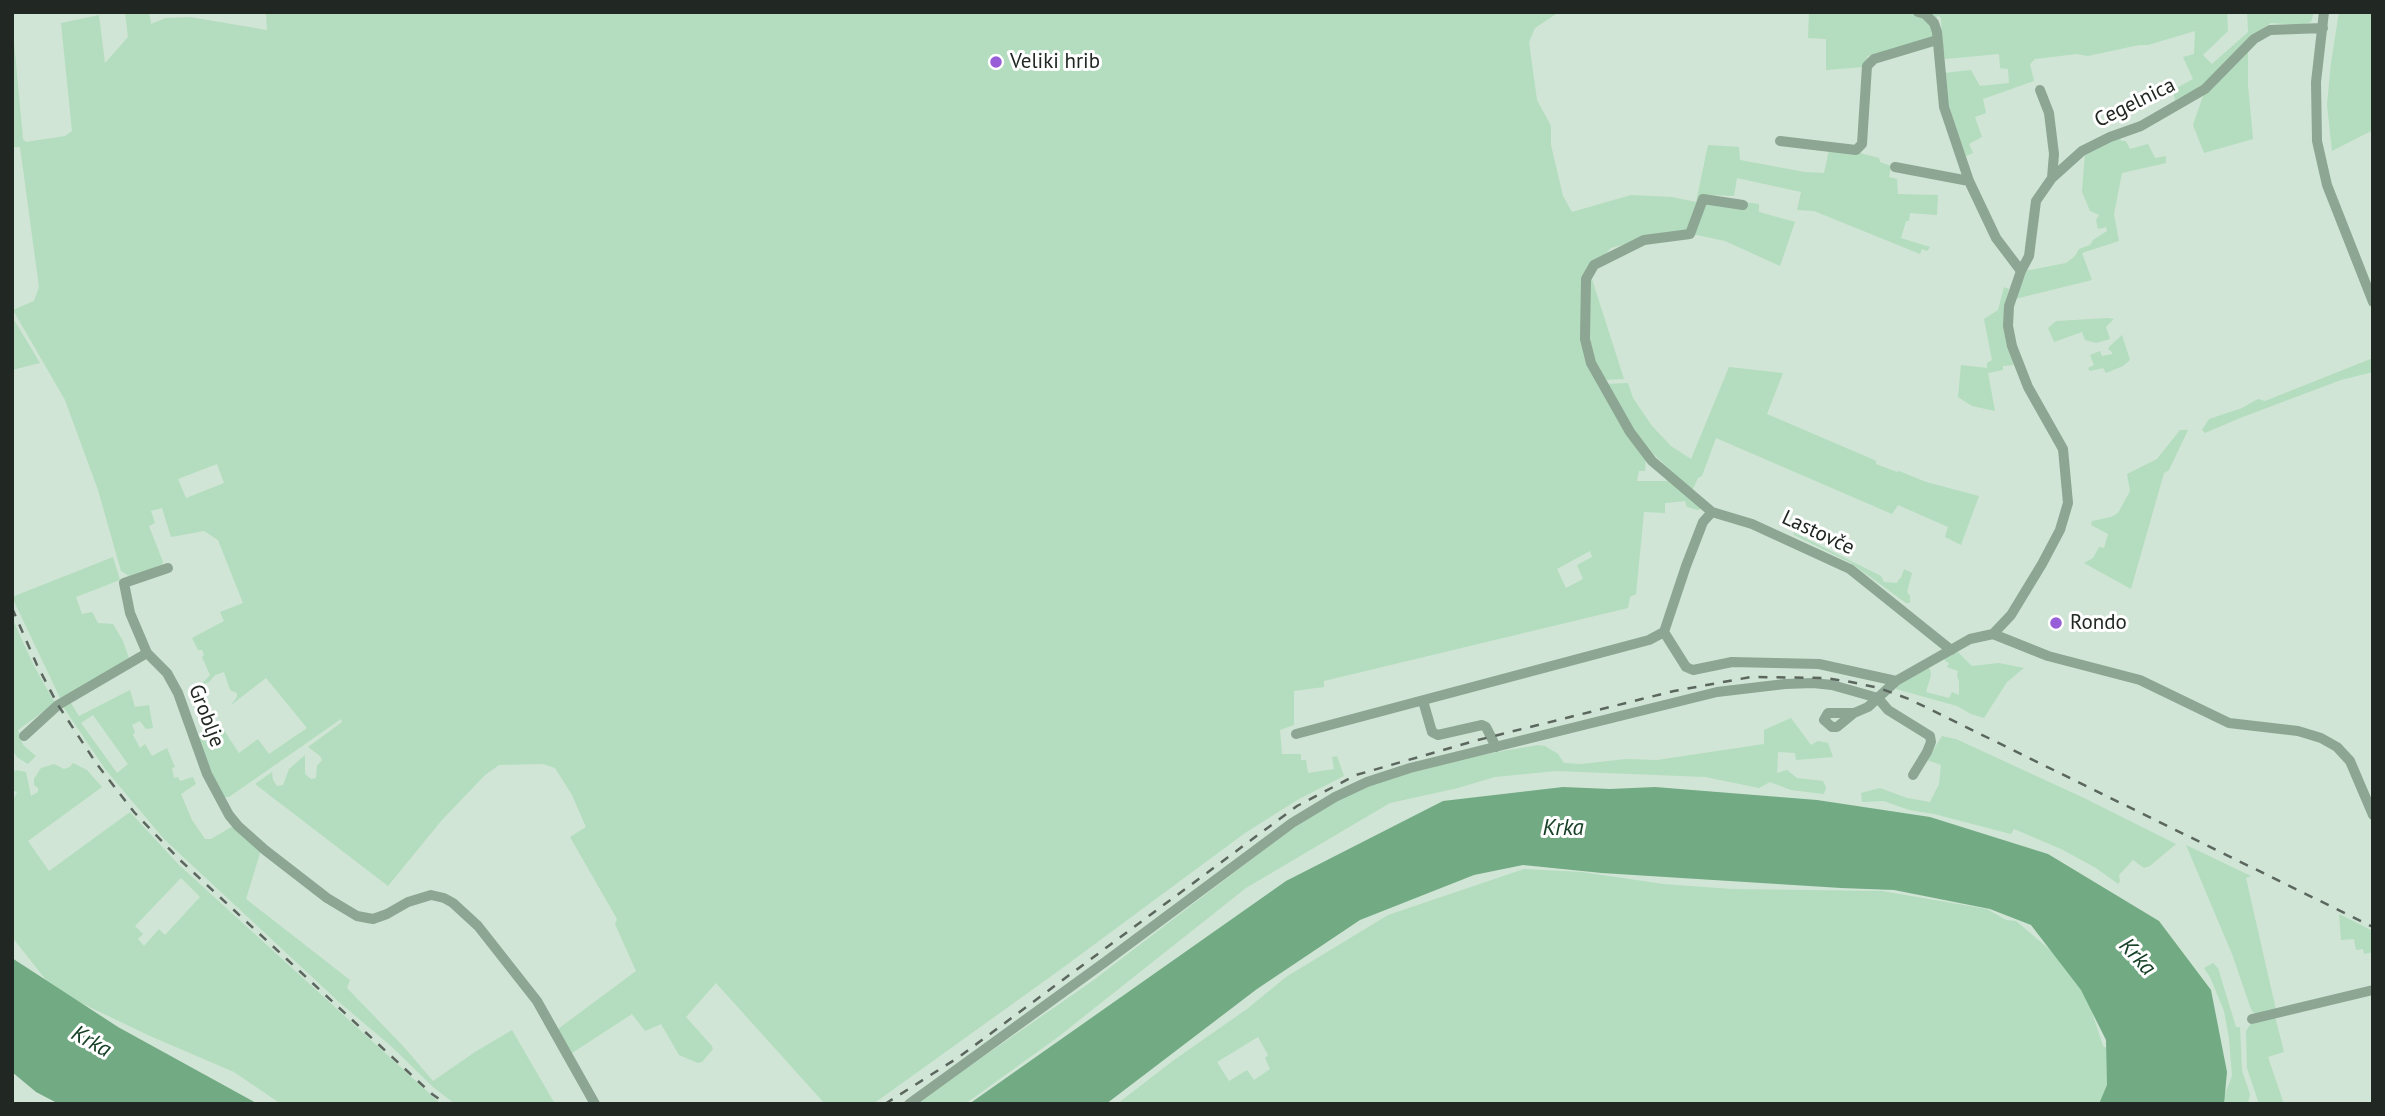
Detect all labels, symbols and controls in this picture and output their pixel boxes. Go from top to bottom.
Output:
place label: Veliki hrib [1010,49,1100,75]
marker: Veliki hrib [988,54,1004,70]
street label: Cegelnica [2090,73,2180,133]
street label: Lastovče [1778,505,1858,561]
place label: Rondo [2070,610,2127,636]
marker: Rondo [2048,615,2064,631]
street label: Groblje [183,681,229,751]
water label: Krka [1542,814,1584,842]
water label: Krka [2113,933,2161,981]
water label: Krka [66,1020,116,1064]

